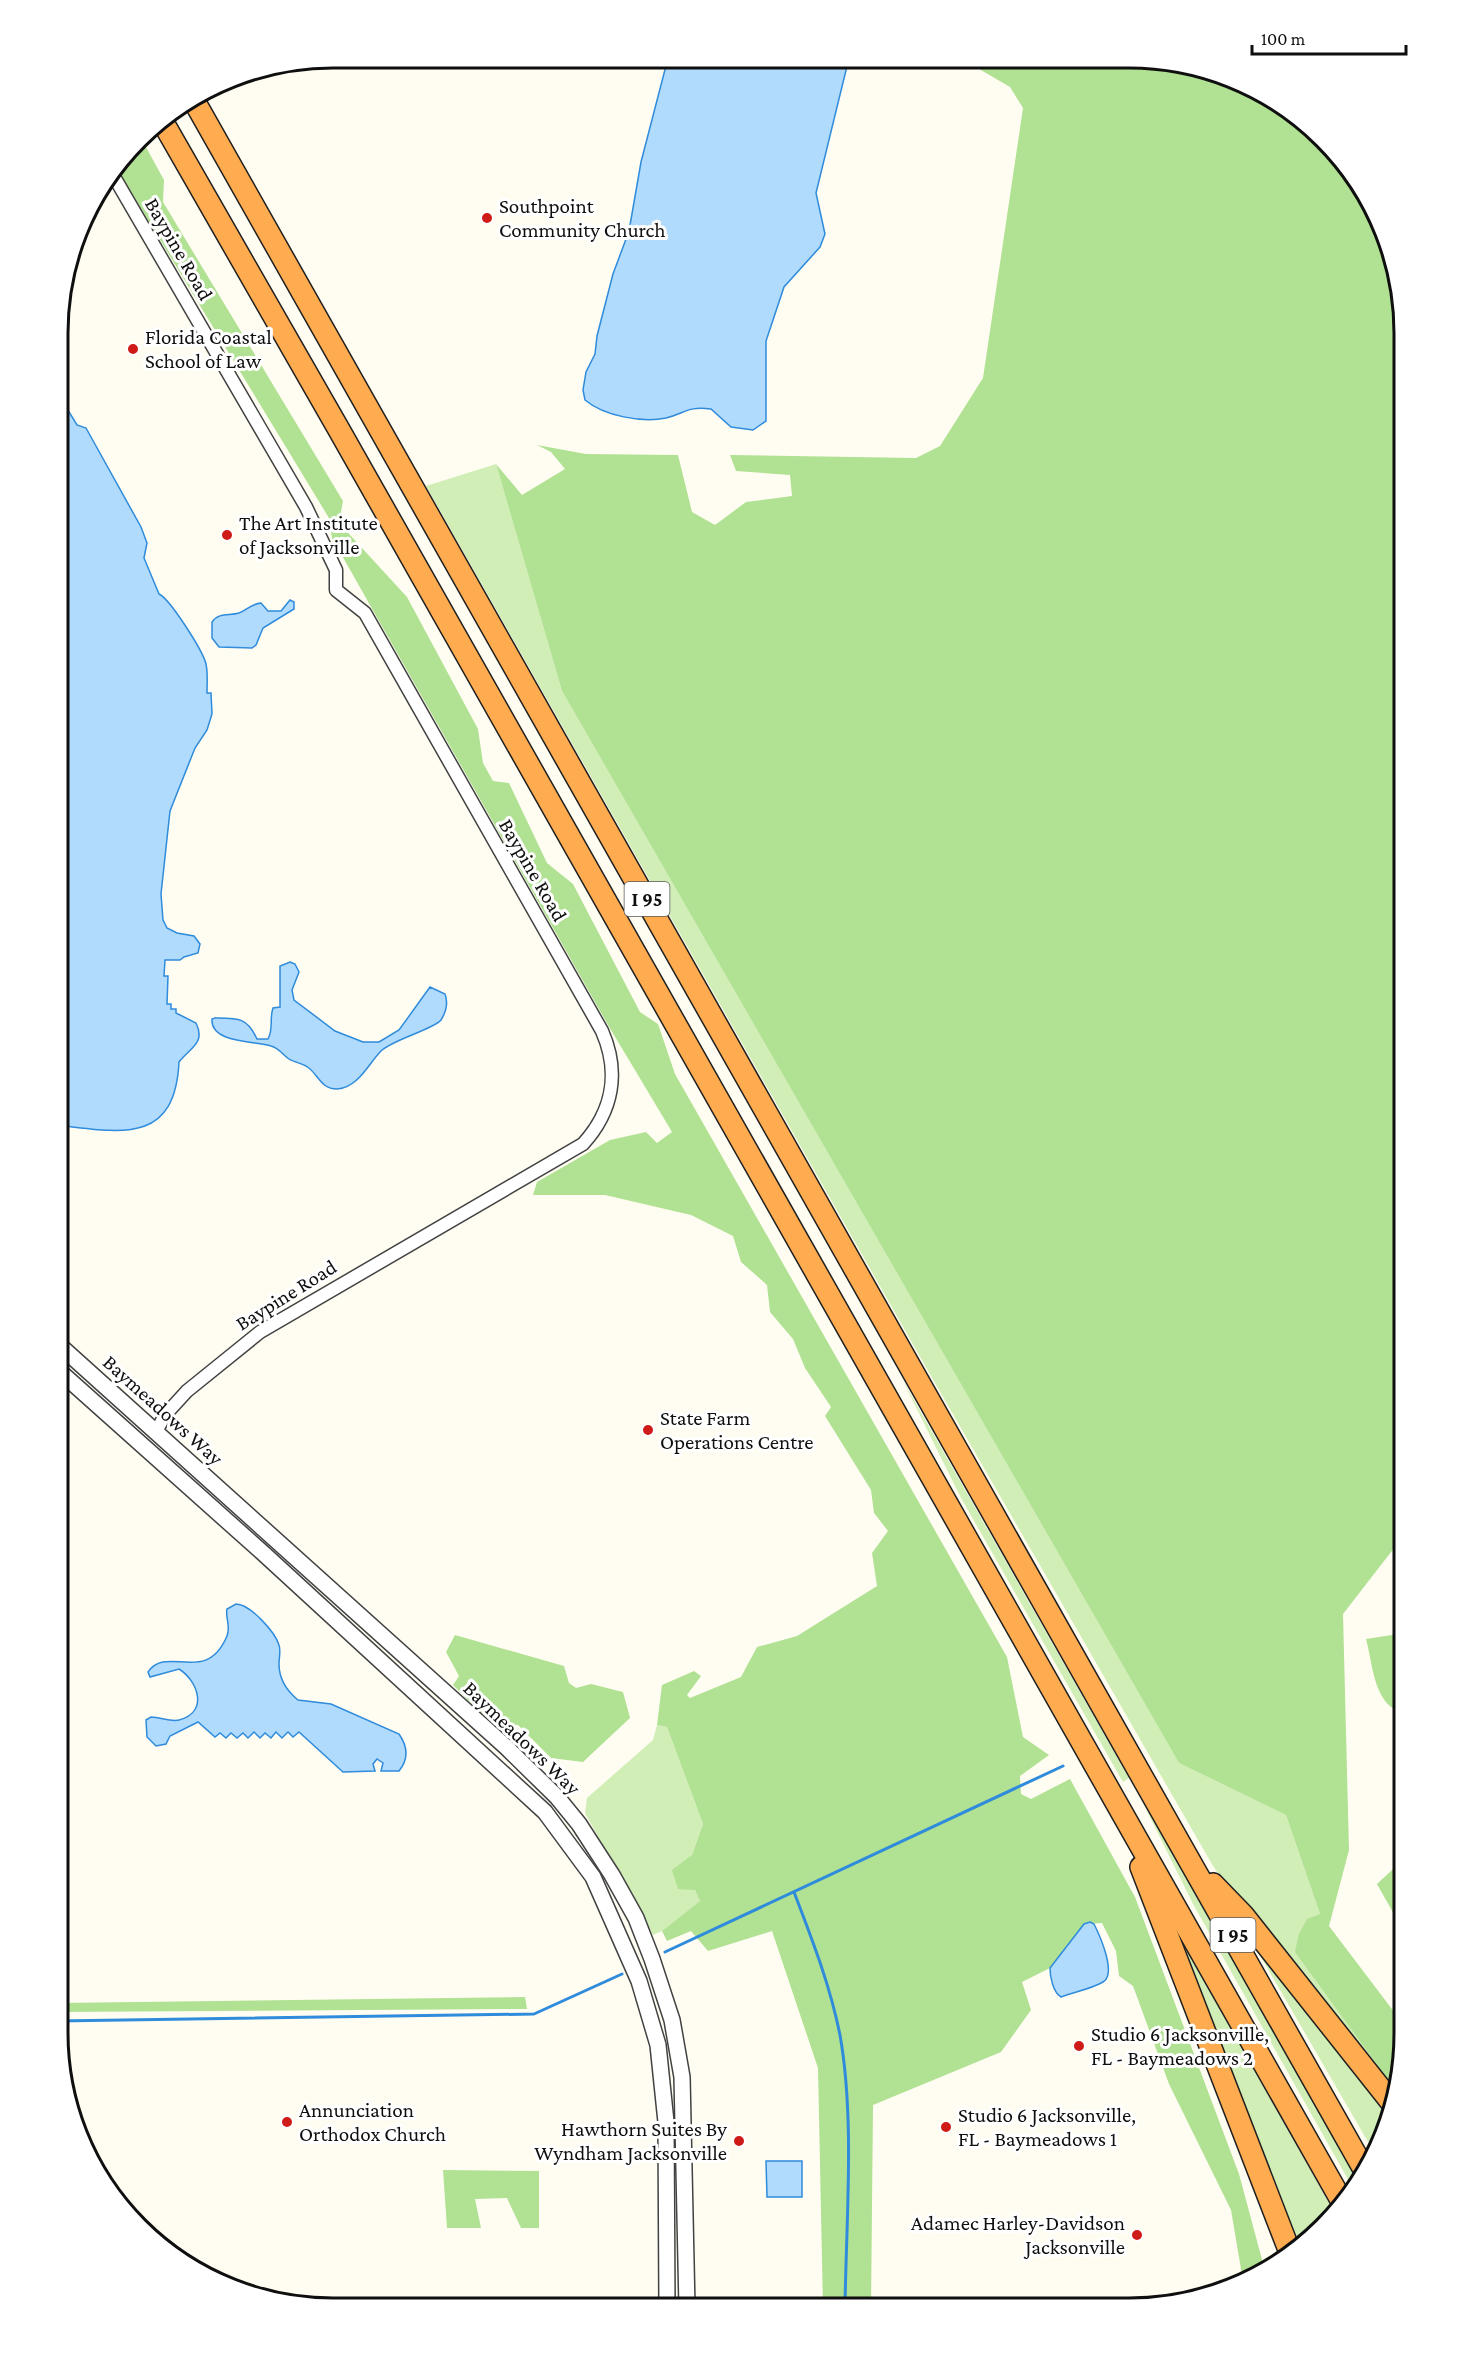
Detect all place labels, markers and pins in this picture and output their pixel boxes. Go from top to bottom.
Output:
place label: Southpoint Community Church [499,194,666,242]
marker: Southpoint Community Church [480,211,494,225]
place label: Florida Coastal School of Law [145,325,272,373]
marker: Florida Coastal School of Law [126,342,140,356]
place label: The Art Institute of Jacksonville [239,511,378,559]
marker: The Art Institute of Jacksonville [220,528,234,542]
place label: State Farm Operations Centre [660,1406,813,1454]
marker: State Farm Operations Centre [641,1423,655,1437]
place label: Studio 6 Jacksonville, FL - Baymeadows 2 [1091,2022,1269,2070]
marker: Studio 6 Jacksonville, FL - Baymeadows 2 [1072,2039,1086,2053]
place label: Annunciation Orthodox Church [299,2098,446,2146]
place label: Studio 6 Jacksonville, FL - Baymeadows 1 [958,2103,1136,2151]
marker: Annunciation Orthodox Church [280,2115,294,2129]
place label: Hawthorn Suites By Wyndham Jacksonville [534,2117,727,2165]
marker: Studio 6 Jacksonville, FL - Baymeadows 1 [939,2120,953,2134]
marker: Hawthorn Suites By Wyndham Jacksonville [732,2134,746,2148]
place label: Adamec Harley-Davidson Jacksonville [911,2211,1125,2259]
marker: Adamec Harley-Davidson Jacksonville [1130,2228,1144,2242]

